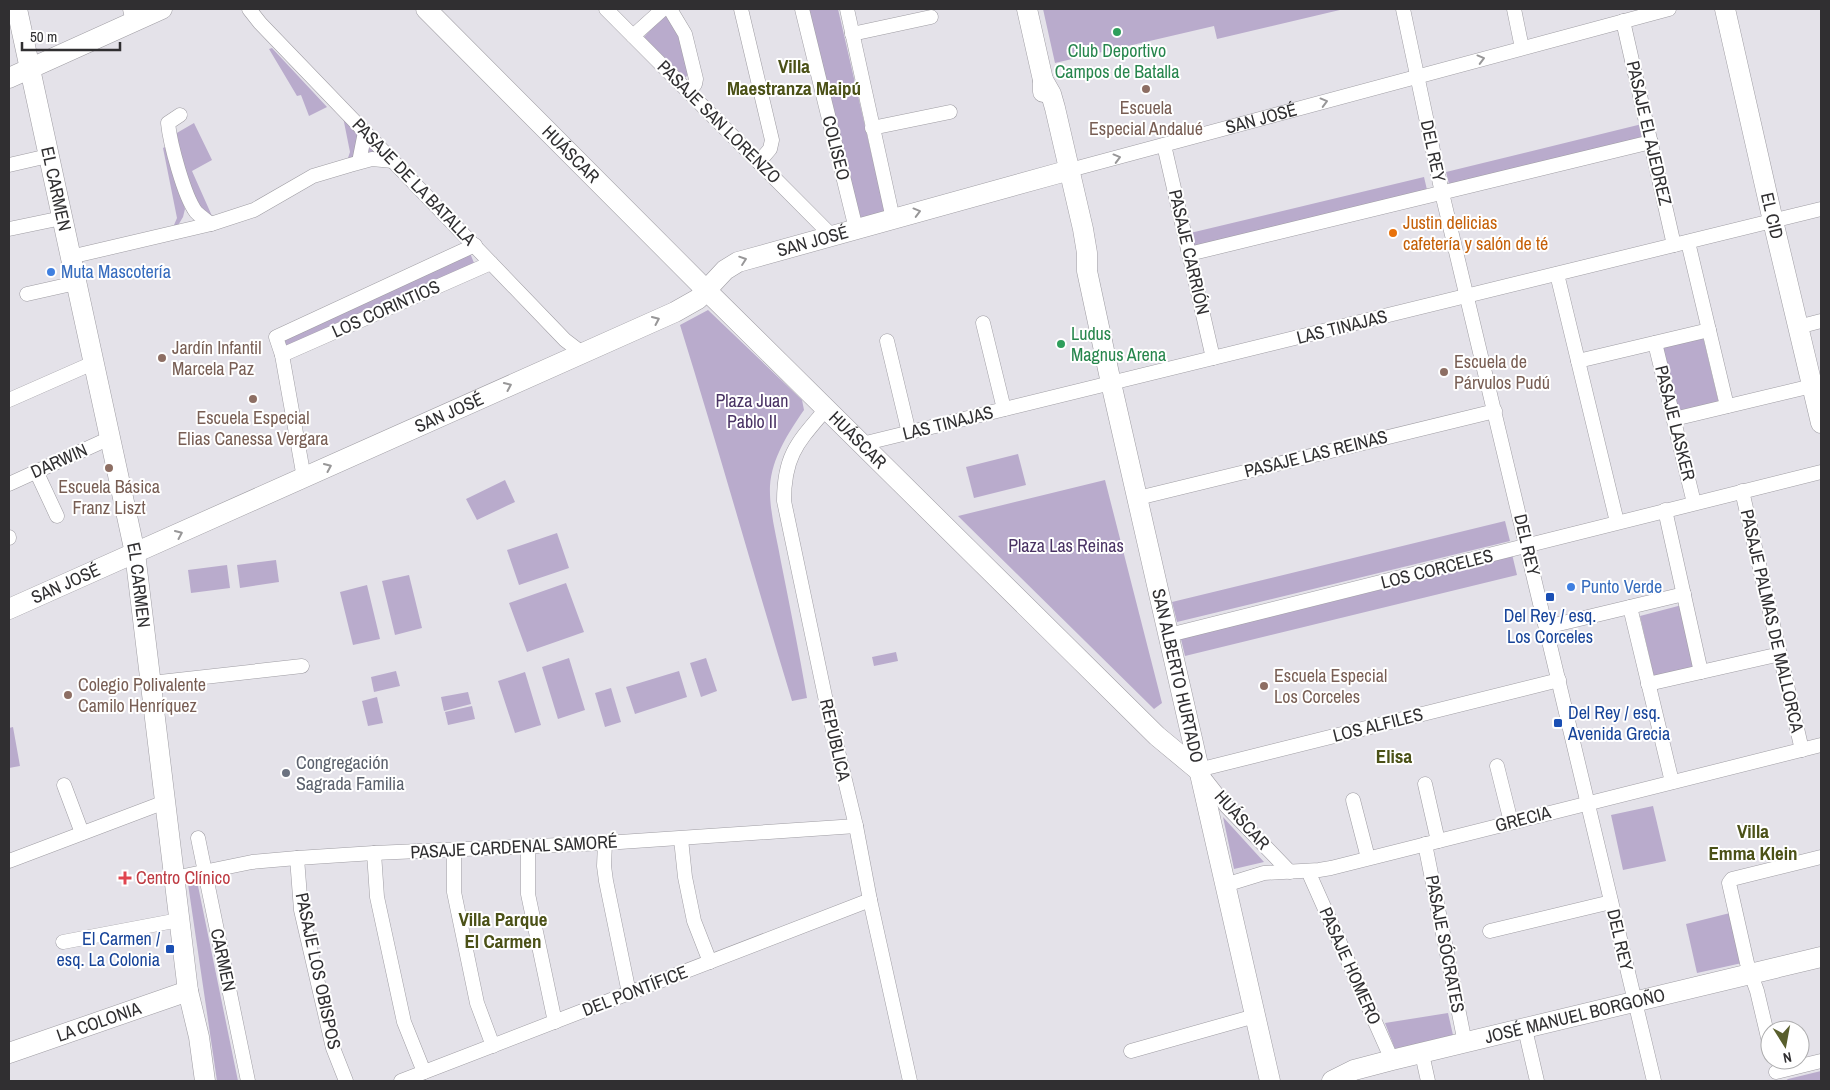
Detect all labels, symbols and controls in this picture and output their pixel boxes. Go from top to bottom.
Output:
scale bar [22,20,120,52]
text: 50 m [30,26,57,47]
marker: Club Deportivo Campos de Batalla [1111,26,1123,38]
place label: Club Deportivo Campos de Batalla [1055,38,1179,84]
district label: Villa Maestranza Maipú [727,53,861,101]
street label: PASAJE SAN LORENZO [652,54,787,189]
one-way arrow [1477,55,1485,65]
street label: PASAJE EL AJEDREZ [1621,58,1678,208]
marker: Escuela Especial Andalué [1140,83,1152,95]
place label: Escuela Especial Andalué [1089,95,1203,141]
street label: SAN JOSÉ [1223,97,1300,140]
one-way arrow [1320,97,1328,107]
street label: PASAJE DE LA BATALLA [347,112,482,251]
street label: COLISEO [816,113,857,183]
street label: DEL REY [1415,118,1452,184]
street label: HUÁSCAR [537,119,606,189]
street label: EL CARMEN [35,144,78,233]
one-way arrow [1112,153,1120,163]
street label: PASAJE CARRIÓN [1163,187,1216,317]
street label: EL CID [1755,190,1790,241]
one-way arrow [912,208,920,218]
place label: Justin delicias cafetería y salón de té [1403,210,1548,256]
street label: SAN JOSÉ [774,219,851,263]
marker: Justin delicias cafetería y salón de té [1387,227,1399,239]
one-way arrow [739,256,747,266]
place label: Muta Mascotería [61,259,171,284]
marker: Muta Mascotería [45,266,57,278]
street label: LOS CORINTIOS [328,274,444,343]
street label: LAS TINAJAS [1294,303,1390,350]
one-way arrow [651,316,660,327]
place label: Ludus Magnus Arena [1071,321,1166,367]
place label: Jardín Infantil Marcela Paz [172,335,261,381]
marker: Ludus Magnus Arena [1055,338,1067,350]
place label: Escuela de Párvulos Pudú [1454,349,1550,395]
marker: Jardín Infantil Marcela Paz [156,352,168,364]
street label: PASAJE LASKER [1649,363,1702,483]
marker: Escuela de Párvulos Pudú [1438,366,1450,378]
one-way arrow [503,382,512,393]
street label: SAN JOSÉ [411,386,487,439]
park label: Plaza Juan Pablo II [715,388,789,434]
marker: Escuela Especial Elias Canessa Vergara [247,393,259,405]
street label: LAS TINAJAS [900,399,996,446]
place label: Escuela Especial Elias Canessa Vergara [178,405,328,451]
street label: HUÁSCAR [824,405,893,474]
street label: PASAJE LAS REINAS [1242,424,1390,483]
street label: DARWIN [26,437,91,484]
marker: Escuela Básica Franz Liszt [103,462,115,474]
one-way arrow [323,463,332,474]
place label: Escuela Básica Franz Liszt [58,474,160,520]
street label: PASAJE PALMAS DE MALLORCA [1735,507,1810,735]
street label: DEL REY [1508,512,1547,578]
one-way arrow [174,529,183,540]
park label: Plaza Las Reinas [1008,533,1124,558]
street label: EL CARMEN [121,540,157,629]
street label: LOS CORCELES [1378,542,1496,595]
street label: SAN JOSÉ [27,557,104,610]
place label: Punto Verde [1581,574,1662,599]
marker: Punto Verde [1565,581,1577,593]
street label: SAN ALBERTO HURTADO [1146,586,1210,765]
marker: Del Rey / esq. Los Corceles [1544,591,1556,603]
place label: Del Rey / esq. Los Corceles [1504,603,1596,649]
place label: Escuela Especial Los Corceles [1274,663,1387,709]
place label: Colegio Polivalente Camilo Henríquez [78,672,206,718]
marker: Escuela Especial Los Corceles [1258,680,1270,692]
marker: Colegio Polivalente Camilo Henríquez [62,689,74,701]
street label: REPÚBLICA [814,696,857,784]
place label: Del Rey / esq. Avenida Grecia [1567,700,1670,746]
street label: LOS ALFILES [1330,701,1426,748]
marker: Del Rey / esq. Avenida Grecia [1552,717,1564,729]
district label: Elisa [1376,743,1413,769]
place label: Congregación Sagrada Familia [296,750,404,796]
marker: Congregación Sagrada Familia [280,767,292,779]
street label: HUÁSCAR [1209,784,1276,855]
street label: GRECIA [1492,800,1554,837]
district label: Villa Emma Klein [1708,818,1798,866]
street label: PASAJE CARDENAL SAMORÉ [410,829,618,864]
place label: Centro Clínico [136,865,230,890]
marker: Centro Clínico [118,871,132,885]
street label: PASAJE SÓCRATES [1420,873,1471,1015]
street label: PASAJE LOS OBISPOS [290,890,347,1052]
street label: PASAJE HOMERO [1313,903,1388,1028]
district label: Villa Parque El Carmen [459,906,548,954]
street label: DEL REY [1601,907,1640,973]
place label: El Carmen / esq. La Colonia [57,926,161,972]
street label: CARMEN [205,926,242,994]
marker: El Carmen / esq. La Colonia [164,943,176,955]
street label: DEL PONTÍFICE [579,959,691,1022]
street label: JOSÉ MANUEL BORGOÑO [1482,982,1668,1049]
street label: LA COLONIA [53,995,144,1048]
north arrow [1760,1020,1810,1070]
text: N [1782,1048,1793,1067]

